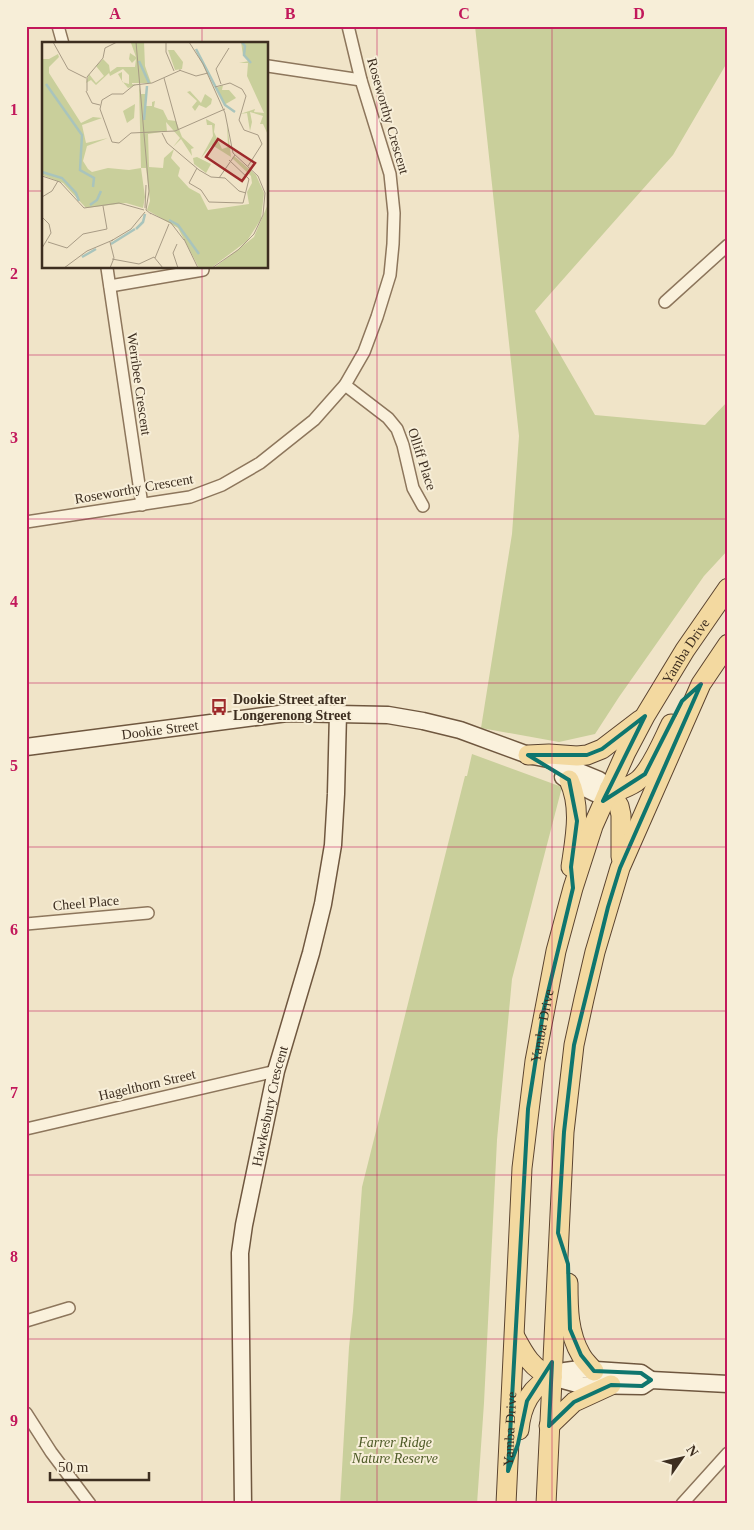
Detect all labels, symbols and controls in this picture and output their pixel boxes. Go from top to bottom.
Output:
text: A [109,5,121,22]
text: B [285,5,296,22]
text: C [458,5,470,22]
text: D [633,5,645,22]
inset map [42,42,269,269]
street label: Roseworthy Crescent [364,56,412,176]
text: 1 [10,101,18,118]
text: 2 [10,265,18,282]
street label: Werribee Crescent [124,332,154,436]
street label: Olliff Place [405,426,439,492]
text: 3 [10,429,18,446]
street label: Roseworthy Crescent [74,471,195,507]
text: 4 [10,593,18,610]
street label: Yamba Drive [659,616,712,686]
place label: Dookie Street after Longerenong Street [233,692,351,723]
bus stop icon: Dookie Street after Longerenong Street [209,697,229,717]
street label: Dookie Street [121,717,199,742]
text: 5 [10,757,18,774]
street label: Cheel Place [52,893,120,913]
text: 6 [10,921,18,938]
street label: Yamba Drive [527,988,556,1064]
street label: Hawkesbury Crescent [249,1044,291,1168]
street label: Hagelthorn Street [97,1067,197,1103]
text: 7 [10,1084,18,1101]
text: 8 [10,1248,18,1265]
street label: Yamba Drive [500,1392,519,1467]
text: 9 [10,1412,18,1429]
north arrow [656,1432,706,1482]
park label: Farrer Ridge Nature Reserve [351,1435,438,1466]
text: N [683,1443,701,1459]
scale bar [50,1450,149,1482]
text: 50 m [58,1459,89,1475]

